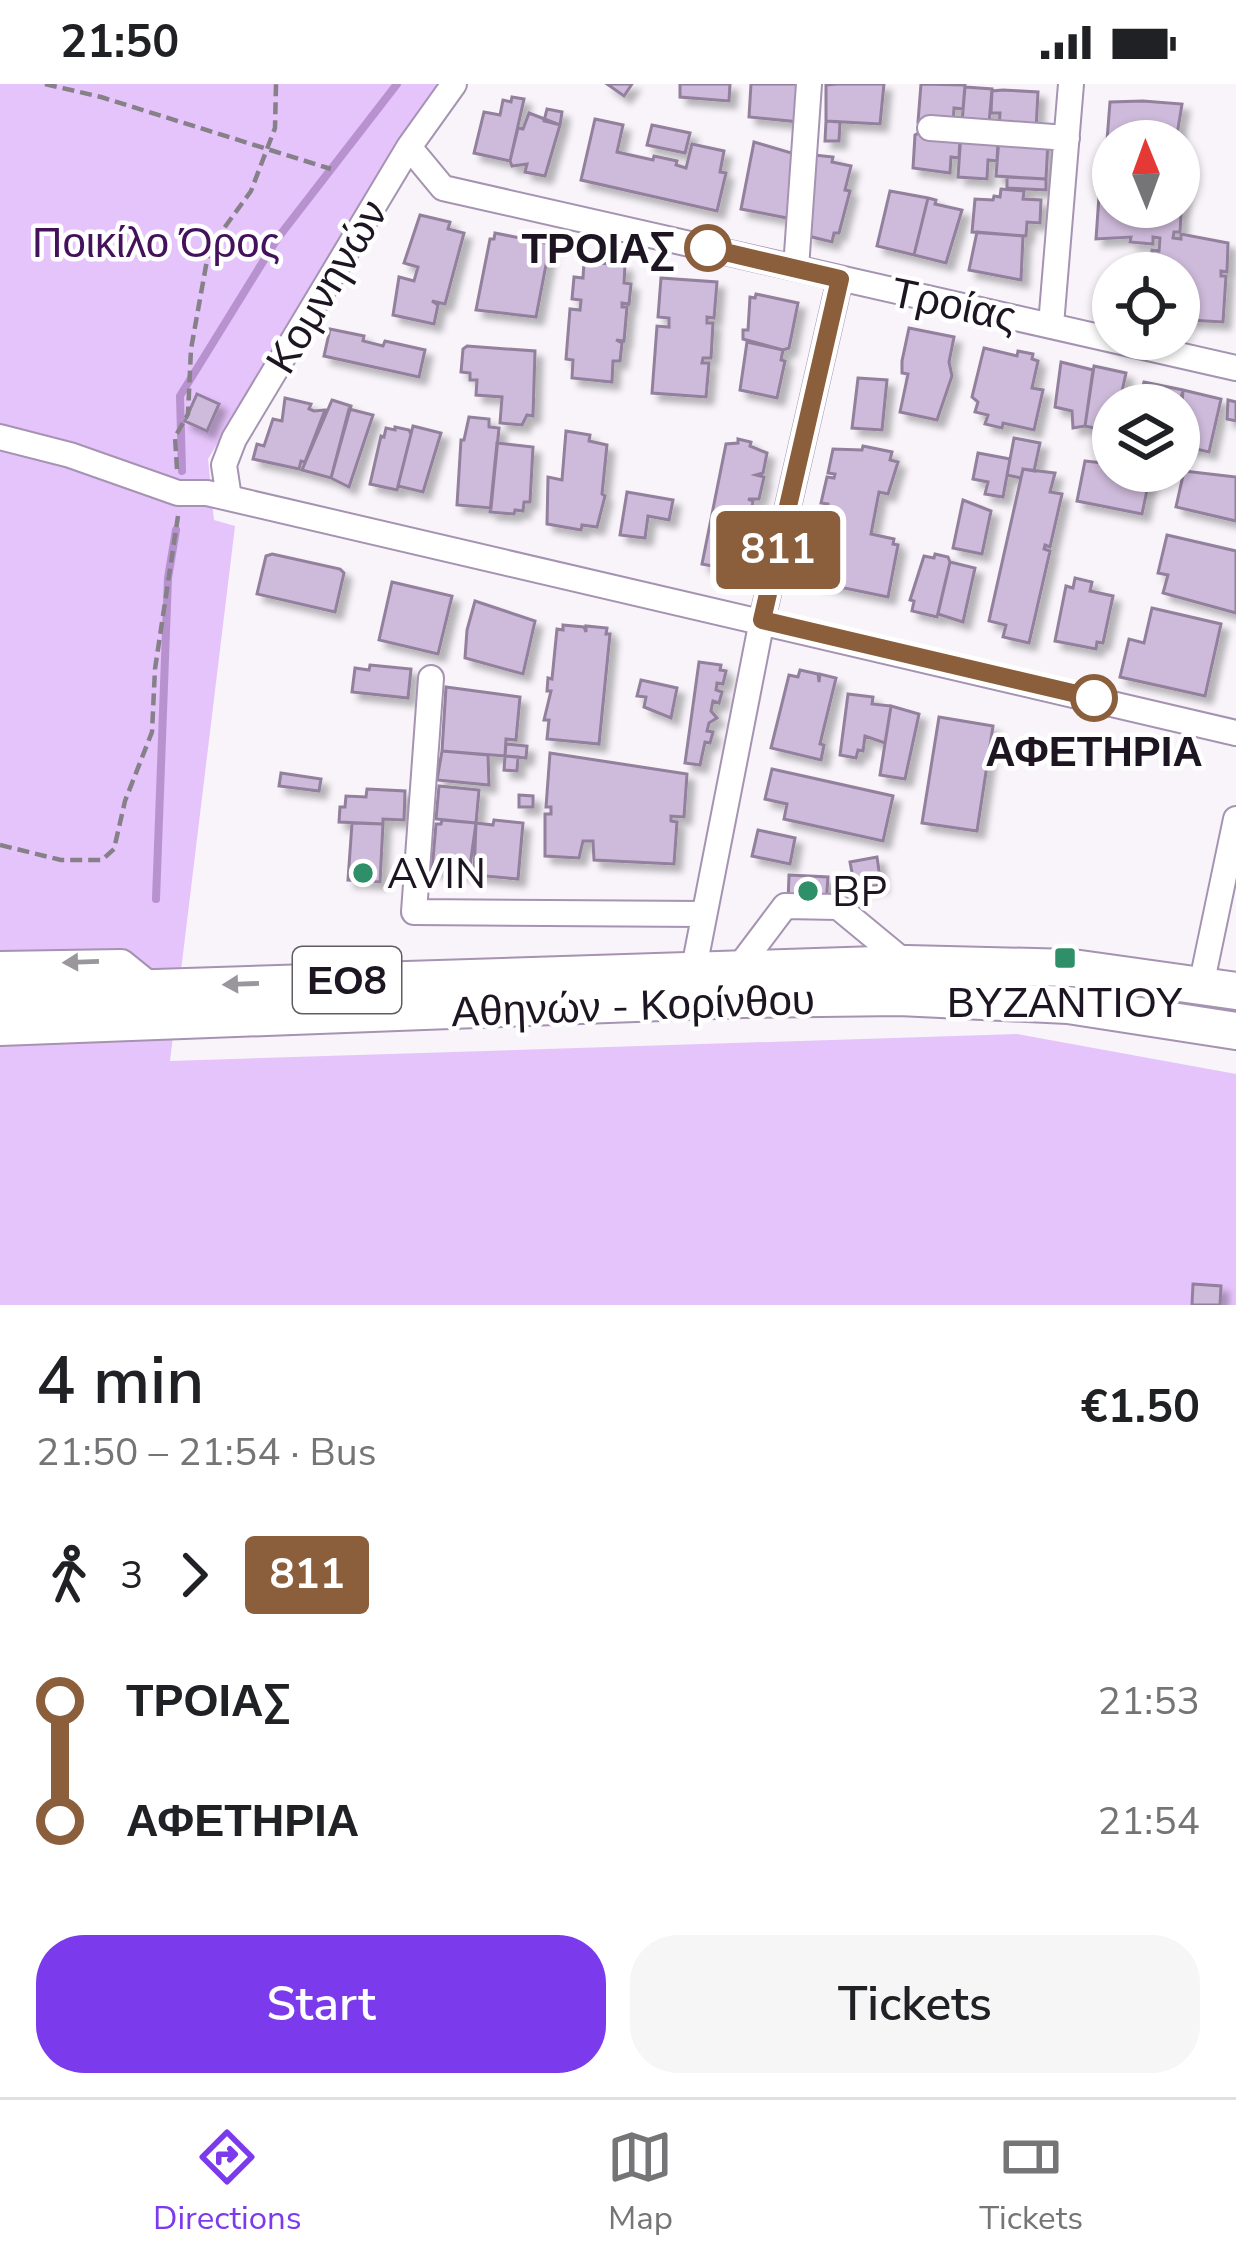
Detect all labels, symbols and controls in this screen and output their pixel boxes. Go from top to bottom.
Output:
text: 21:50 [60,12,179,73]
north arrow [1092,120,1200,228]
map controls [1092,120,1200,492]
street label: Κομνηνών [253,189,402,384]
park label: Ποικίλο Όρος [32,215,280,272]
place label: ΤΡΟΙΑΣ [521,221,675,278]
marker: ΤΡΟΙΑΣ [686,226,730,270]
button: locate [1092,252,1200,360]
street label: Τροίας [886,264,1022,347]
button: layers [1092,384,1200,492]
line badge: 811 [709,511,847,589]
text: 811 [740,521,816,578]
marker: ΑΦΕΤΗΡΙΑ [1072,676,1116,720]
place label: ΑΦΕΤΗΡΙΑ [985,724,1203,781]
place label: AVIN [387,846,486,903]
marker: AVIN [350,860,376,886]
place label: BP [832,864,887,921]
marker: BP [795,878,821,904]
marker: ΒΥΖΑΝΤΙΟΥ [1052,945,1078,971]
road number: ΕΟ8 [293,947,401,1013]
one-way arrow [61,952,99,971]
street label: Αθηνών - Κορίνθου [450,972,816,1041]
one-way arrow [221,975,259,994]
place label: ΒΥΖΑΝΤΙΟΥ [947,975,1183,1032]
text: 4 min [36,1336,204,1426]
text: €1.50 [1081,1377,1200,1438]
text: 21:50 – 21:54 · Bus [36,1426,376,1479]
icon: walk [36,1542,102,1608]
icon: forward [161,1542,227,1608]
text: 811 [269,1546,345,1603]
text: 3 [120,1549,143,1602]
text: ΤΡΟΙΑΣ [126,1671,291,1732]
text: 21:53 [1098,1675,1200,1728]
text: ΑΦΕΤΗΡΙΑ [126,1791,359,1852]
text: 21:54 [1098,1795,1200,1848]
button: Start [36,1935,606,2073]
button: Tickets [630,1935,1200,2073]
tab: Directions [153,2124,302,2241]
tab: Map [607,2124,673,2241]
tab: Tickets [979,2124,1083,2241]

